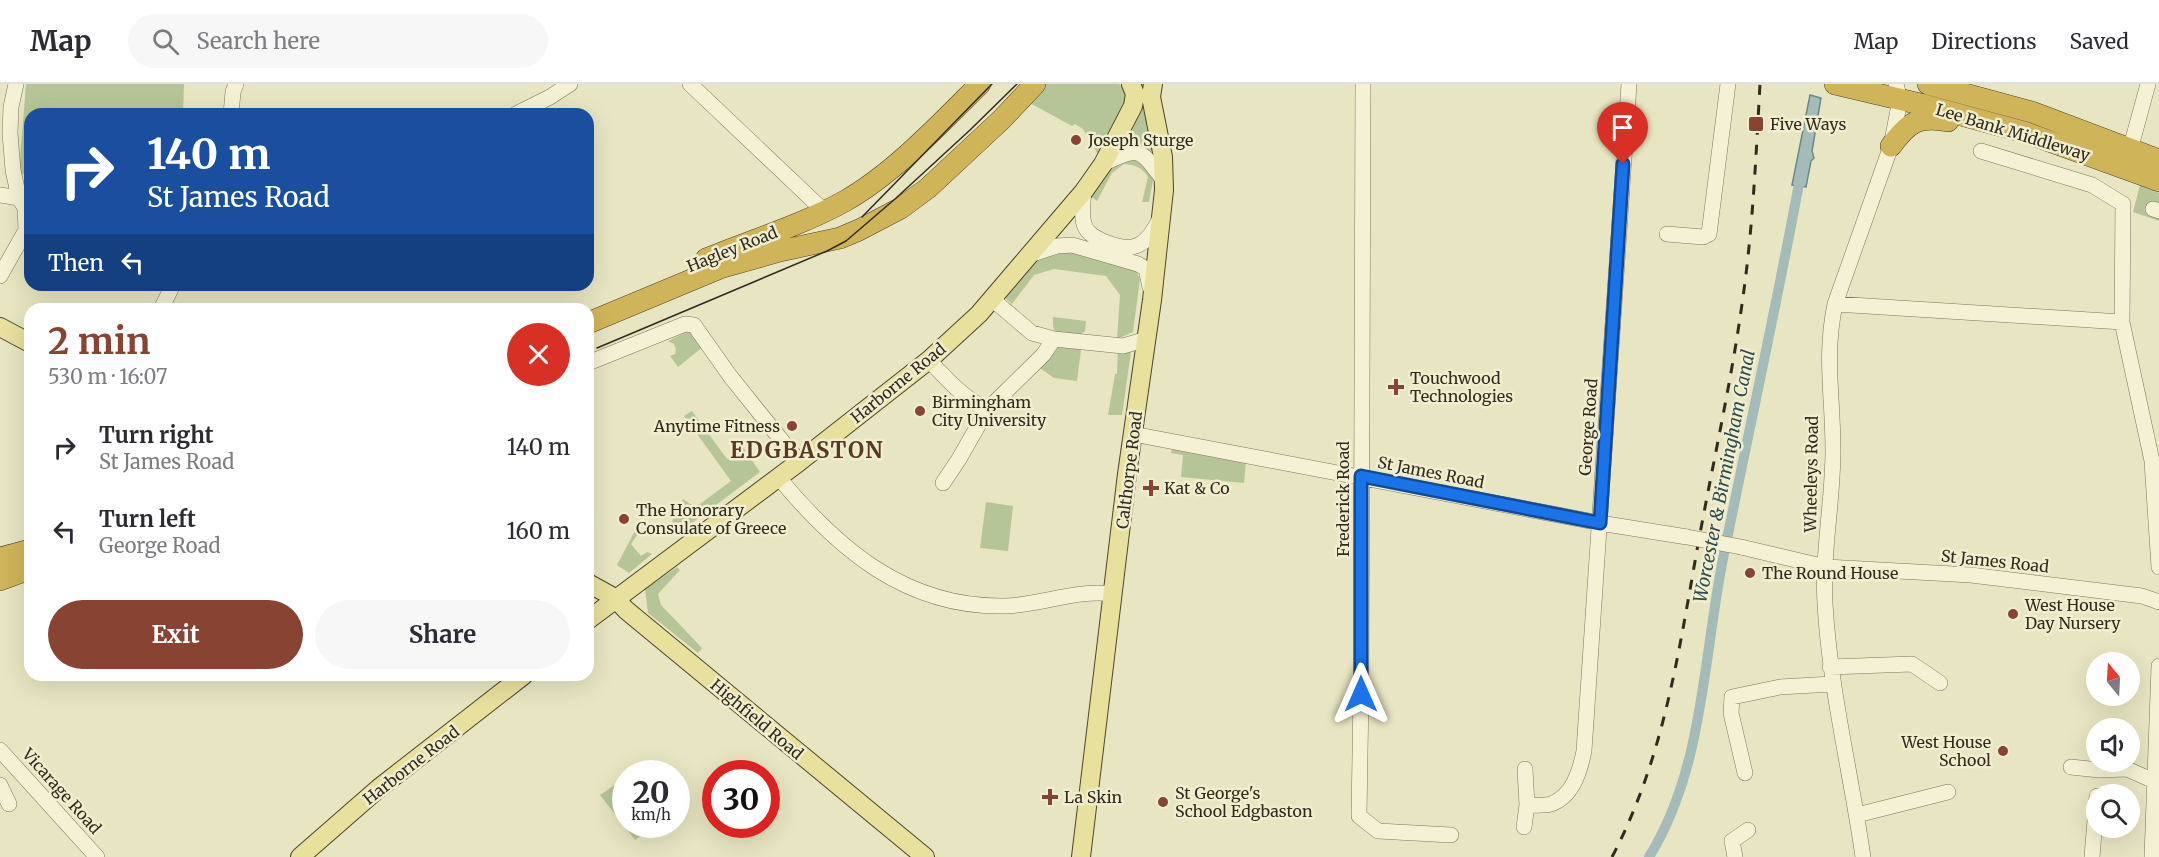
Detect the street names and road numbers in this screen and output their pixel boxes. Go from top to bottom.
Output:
street label: Lee Bank Middleway [1934,99,2093,165]
street label: Hagley Road [684,222,781,276]
street label: Harborne Road [846,338,950,427]
street label: George Road [1575,377,1601,476]
street label: Calthorpe Road [1112,410,1146,530]
street label: Wheeleys Road [1800,415,1822,534]
street label: Frederick Road [1333,441,1353,557]
street label: St James Road [1376,452,1486,492]
street label: St James Road [1940,545,2050,577]
street label: Highfield Road [707,674,808,764]
street label: Harborne Road [359,721,463,809]
street label: Vicarage Road [18,743,106,838]

